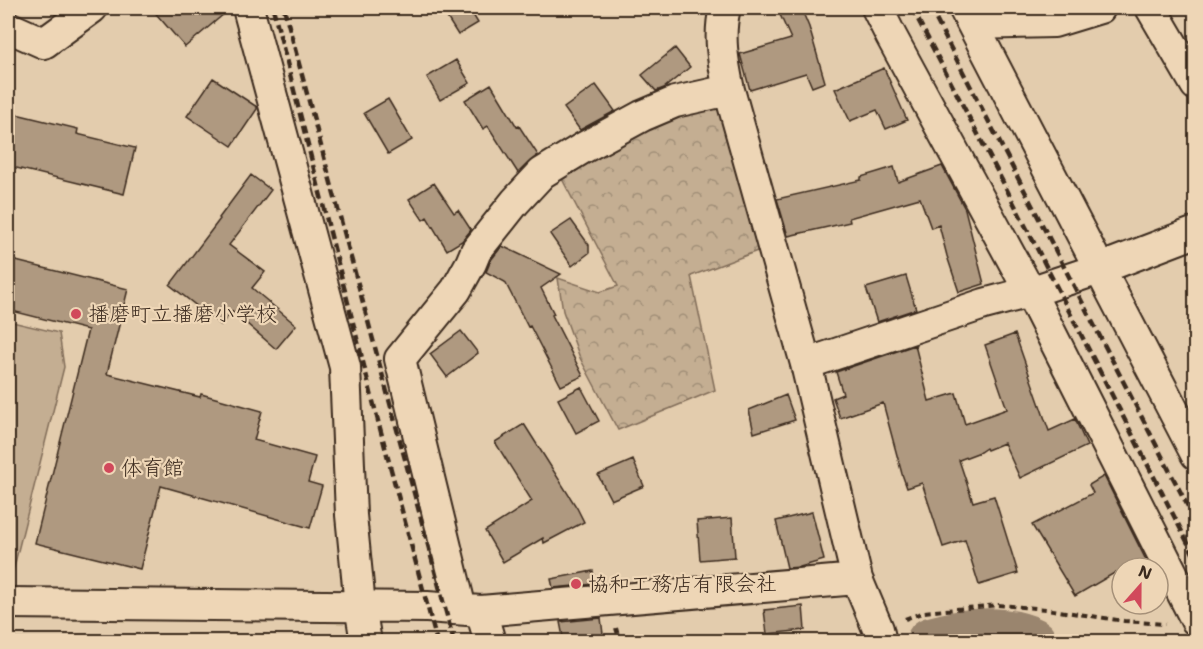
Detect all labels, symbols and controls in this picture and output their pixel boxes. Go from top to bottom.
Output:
place label: 播磨町立播磨小学校 [88,300,277,328]
marker: 播磨町立播磨小学校 [69,307,83,321]
place label: 体育館 [121,454,184,482]
marker: 体育館 [102,461,116,475]
north arrow [1110,556,1170,616]
text: N [1136,560,1155,585]
place label: 協和工務店有限会社 [588,570,777,598]
marker: 協和工務店有限会社 [569,577,583,591]

